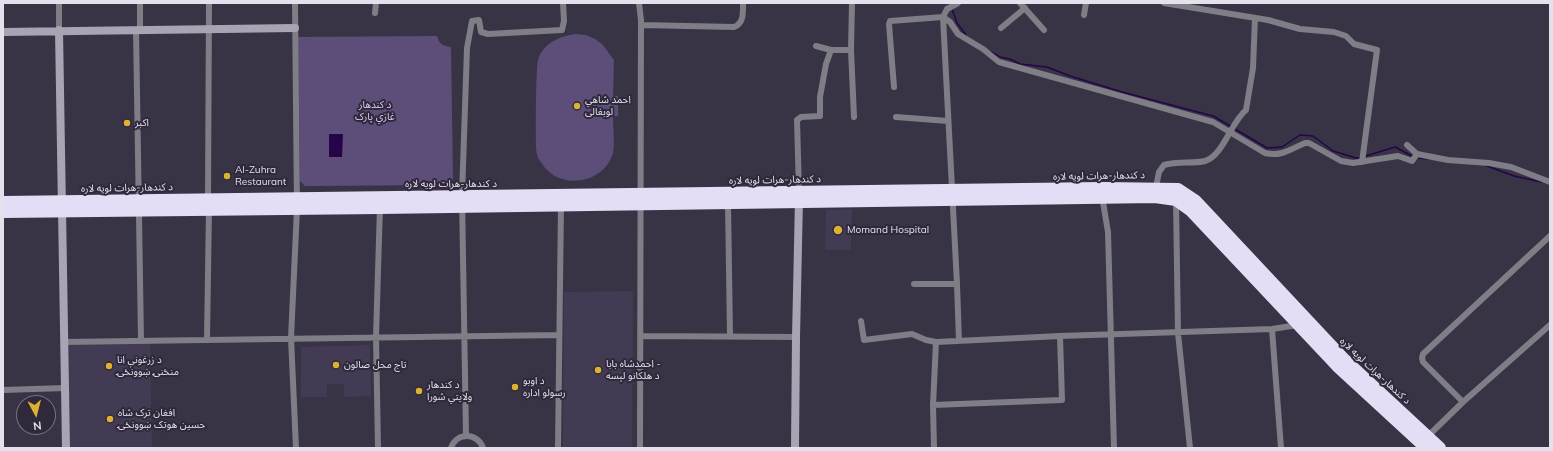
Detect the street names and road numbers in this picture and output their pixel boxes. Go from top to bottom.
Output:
street label: د کندهار-هرات لويه لاره [1053,169,1145,183]
street label: د کندهار-هرات لويه لاره [729,173,821,187]
street label: د کندهار-هرات لويه لاره [405,178,497,190]
street label: د کندهار-هرات لويه لاره [81,181,173,195]
street label: د کندهار-هرات لويه لاره [1337,335,1413,407]

